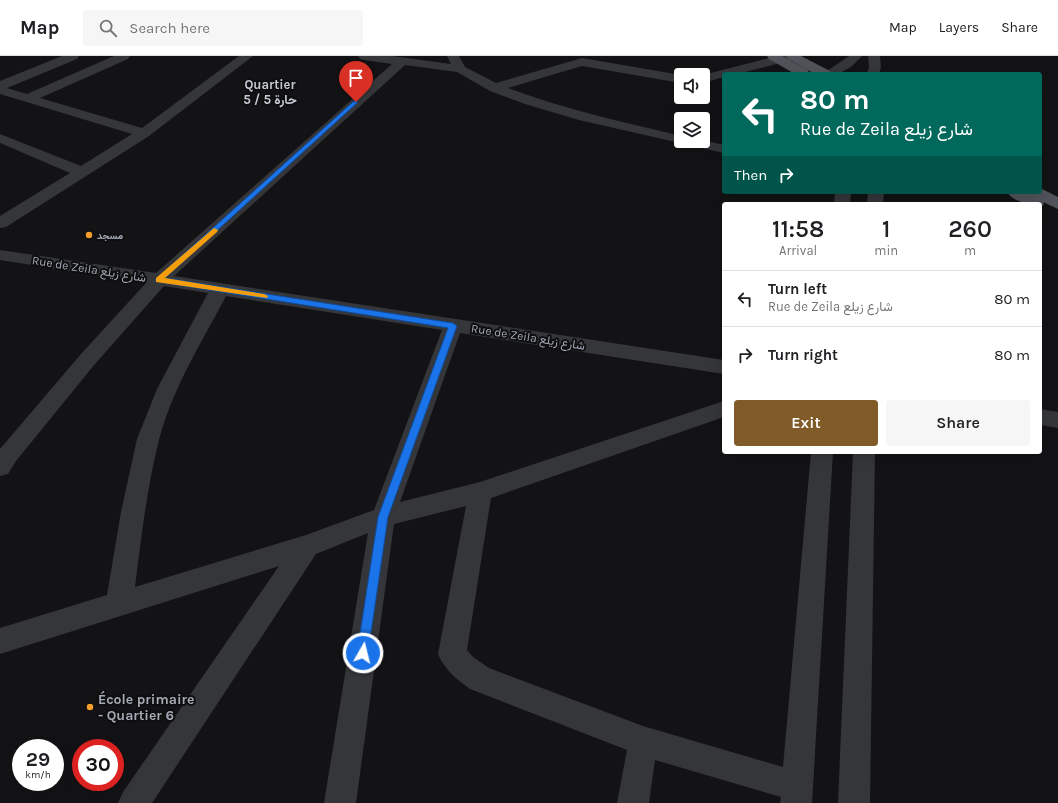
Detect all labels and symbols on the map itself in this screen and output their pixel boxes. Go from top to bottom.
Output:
pin [339,61,373,102]
district label: Quartier 5 / حارة 5 [243,77,297,108]
marker: مسجد [84,230,94,240]
place label: مسجد [97,230,124,242]
street label: Rue de Zeila شارع زيلع [31,253,147,287]
street label: Rue de Zeila شارع زيلع [470,321,586,355]
position arrow [342,632,384,674]
place label: École primaire - Quartier 6 [98,690,194,724]
marker: École primaire - Quartier 6 [85,702,95,712]
speed limit sign: 30 [72,739,124,791]

